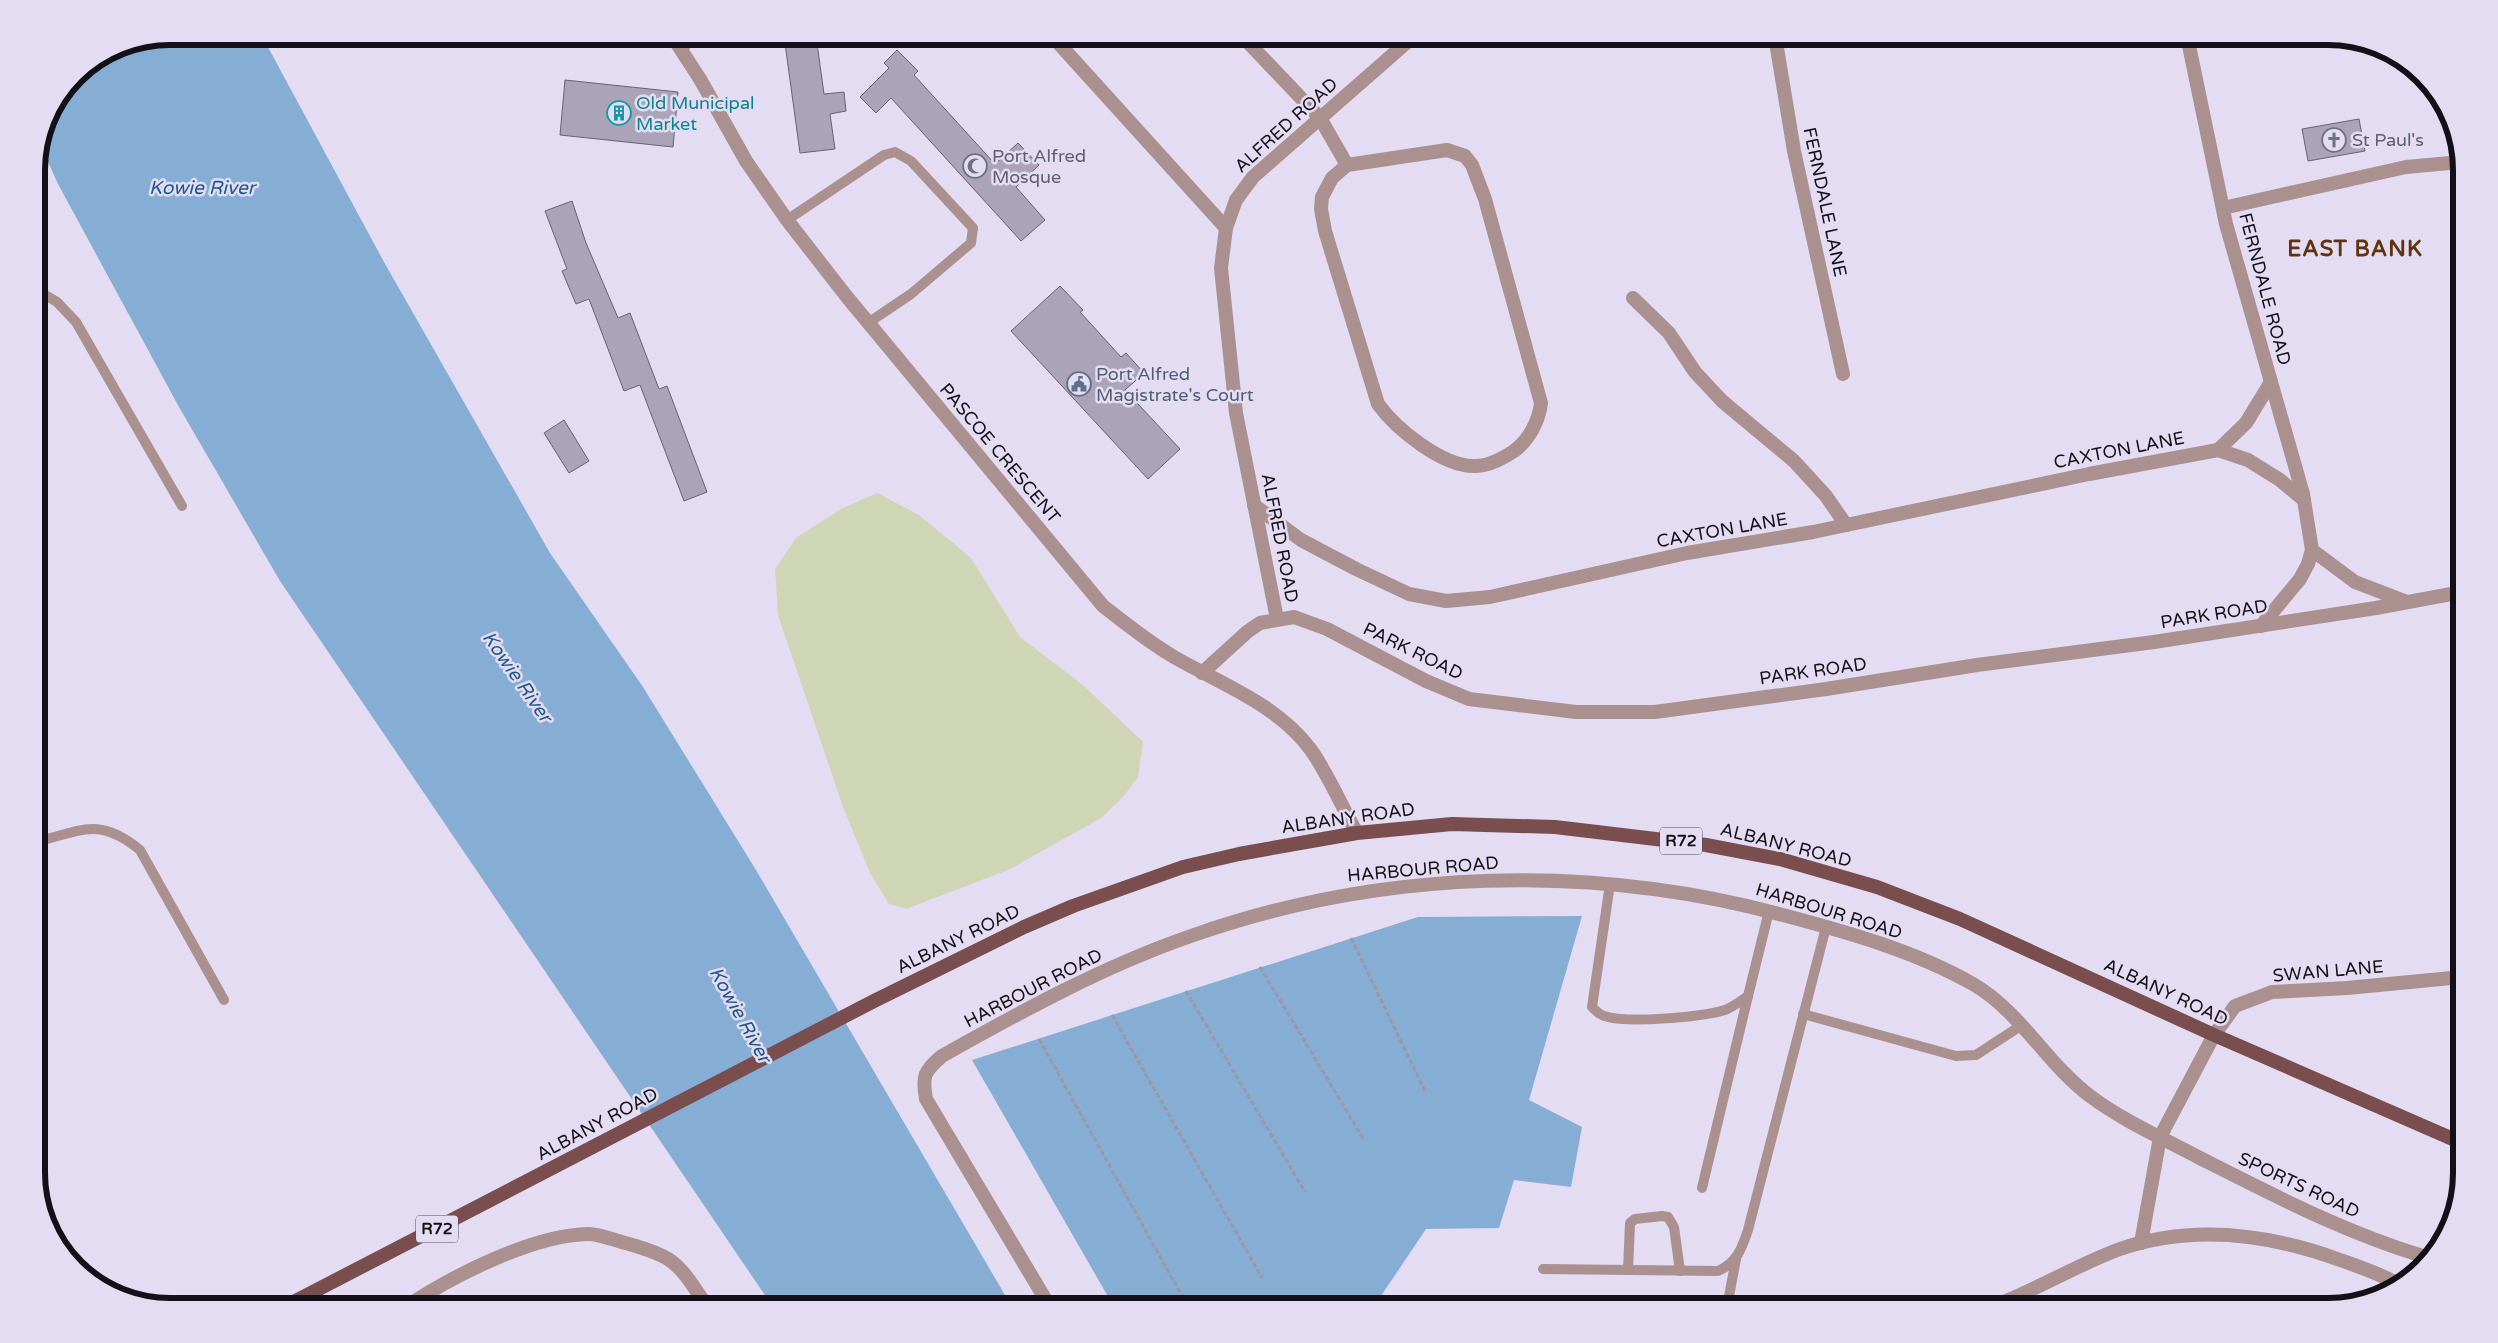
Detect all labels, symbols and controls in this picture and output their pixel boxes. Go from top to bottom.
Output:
street label: ALFRED ROAD [1230,73,1342,177]
place label: Old Municipal Market [636,92,755,135]
building icon: Old Municipal Market [606,100,632,126]
street label: FERNDALE LANE [1798,125,1852,279]
church icon: St Paul's [2321,127,2347,153]
place label: St Paul's [2352,129,2424,151]
place label: Port Alfred Mosque [992,145,1086,188]
mosque icon: Port Alfred Mosque [962,153,988,179]
water label: Kowie River [149,177,258,199]
street label: FERNDALE ROAD [2234,210,2296,368]
district label: EAST BANK [2287,236,2423,262]
place label: Port Alfred Magistrate's Court [1096,363,1254,406]
public building icon: Port Alfred Magistrate's Court [1066,371,1092,397]
street label: PASCOE CRESCENT [935,378,1065,528]
street label: CAXTON LANE [2052,427,2186,473]
street label: ALFRED ROAD [1257,471,1303,605]
street label: CAXTON LANE [1655,508,1789,552]
street label: PARK ROAD [2159,595,2269,633]
street label: PARK ROAD [1359,617,1467,685]
water label: Kowie River [478,627,558,729]
street label: PARK ROAD [1758,653,1868,689]
street label: ALBANY ROAD [1280,798,1416,838]
street label: ALBANY ROAD [1718,818,1854,872]
road number: R72 [1660,828,1702,854]
street label: HARBOUR ROAD [1346,851,1500,887]
street label: HARBOUR ROAD [1753,878,1905,944]
street label: ALBANY ROAD [893,900,1023,978]
street label: HARBOUR ROAD [960,944,1106,1032]
street label: ALBANY ROAD [2100,954,2232,1030]
street label: SWAN LANE [2272,955,2384,987]
water label: Kowie River [705,963,777,1069]
street label: ALBANY ROAD [532,1083,662,1165]
street label: SPORTS ROAD [2235,1147,2363,1223]
road number: R72 [416,1216,458,1242]

